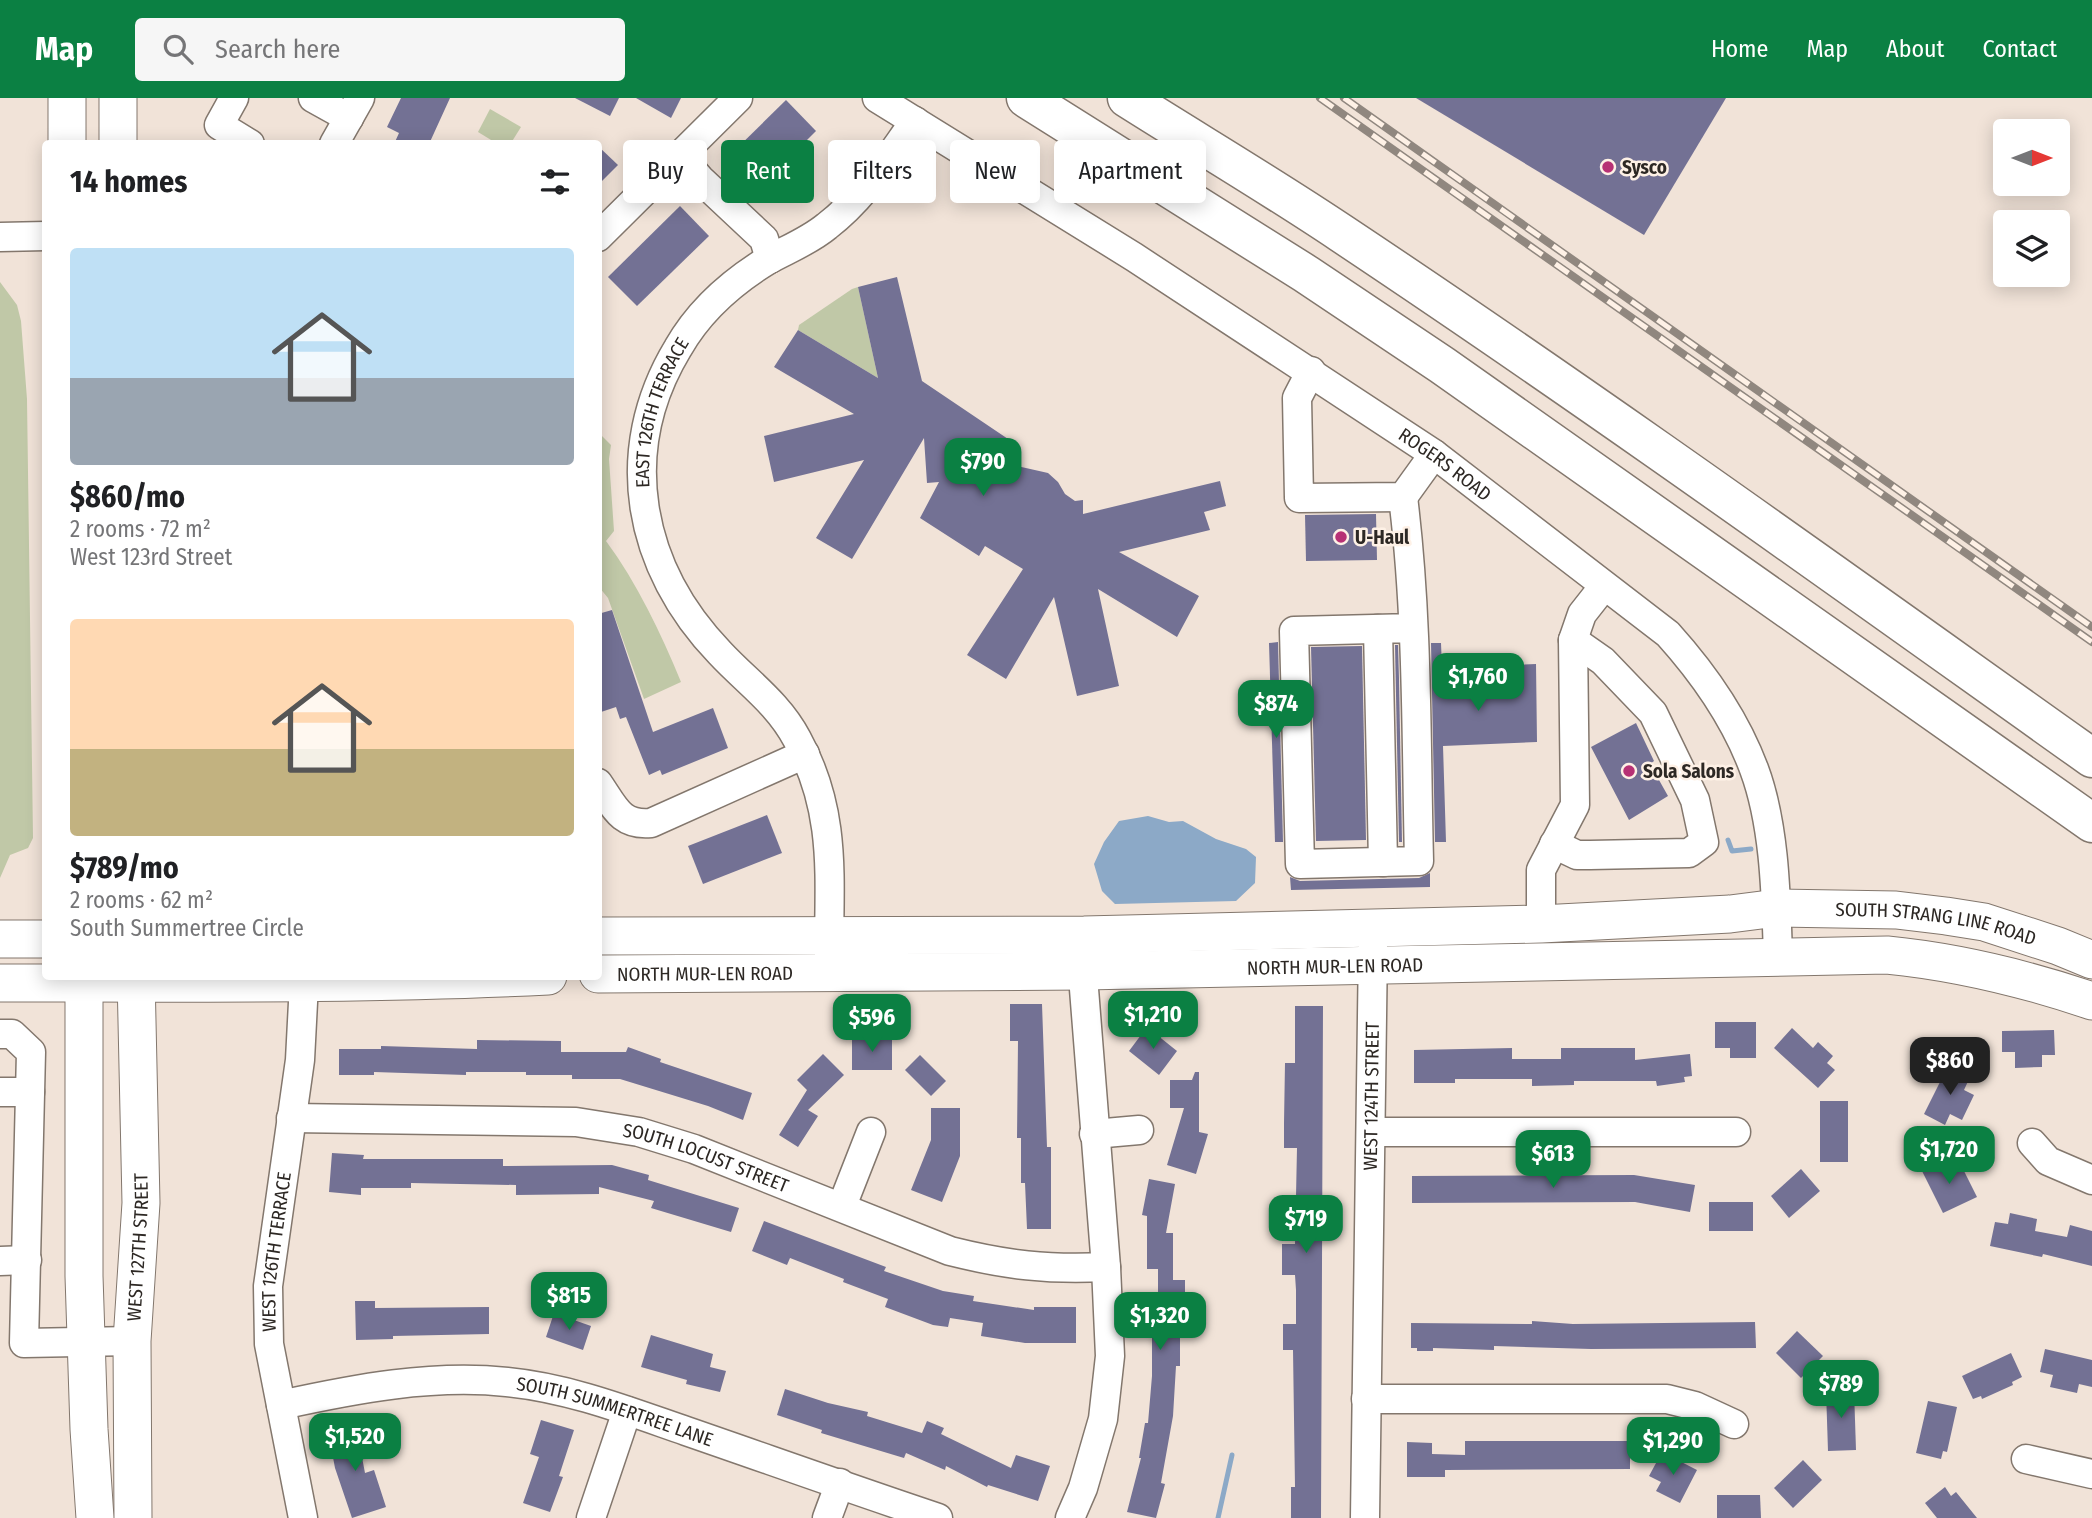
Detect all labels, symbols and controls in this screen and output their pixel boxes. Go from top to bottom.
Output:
search box [135,18,625,81]
text: Map [35,29,93,69]
icon: search [159,30,197,68]
text: Search here [215,34,340,65]
text: Home [1711,35,1768,63]
text: Map [1806,35,1848,63]
text: About [1886,35,1944,63]
text: Contact [1982,35,2057,63]
north arrow [1993,119,2070,196]
map controls [1993,119,2070,287]
chip: Buy [623,140,707,203]
chip: Rent [721,140,814,203]
chip: Filters [828,140,936,203]
chip: New [950,140,1040,203]
chip: Apartment [1054,140,1206,203]
place label: Sysco [1622,156,1667,179]
marker: Sysco [1600,159,1616,175]
icon: filters [536,163,574,201]
text: 14 homes [70,164,187,200]
button: layers [1993,210,2070,287]
icon: home [259,294,385,420]
street label: EAST 126TH TERRACE [630,333,693,488]
street label: ROGERS ROAD [1395,423,1496,505]
pin: $790 [942,438,1024,498]
text: $790 [960,447,1006,475]
text: $860/mo [70,479,185,515]
text: 2 rooms · 72 m² [70,515,211,543]
place label: U-Haul [1355,526,1410,549]
marker: U-Haul [1333,529,1349,545]
text: West 123rd Street [70,543,232,571]
pin: $1,760 [1421,654,1535,713]
text: $1,760 [1448,662,1508,690]
icon: home [259,665,385,791]
pin: $874 [1235,680,1317,740]
text: $874 [1254,689,1298,717]
place label: Sola Salons [1643,760,1735,783]
marker: Sola Salons [1621,763,1637,779]
text: $789/mo [70,850,179,886]
text: 2 rooms · 62 m² [70,886,213,914]
street label: SOUTH STRANG LINE ROAD [1835,897,2039,950]
text: South Summertree Circle [70,914,304,942]
street label: NORTH MUR-LEN ROAD [1247,953,1423,979]
street label: NORTH MUR-LEN ROAD [617,961,793,985]
pin: $1,210 [1096,992,1210,1051]
pin: $596 [831,995,913,1054]
text: $1,210 [1124,1000,1182,1028]
text: $596 [849,1003,895,1031]
street label: WEST 124TH STREET [1358,1021,1383,1170]
pin: $860 [1909,1038,1991,1097]
text: $860 [1926,1046,1974,1074]
street label: SOUTH LOCUST STREET [621,1118,792,1197]
pin: $1,720 [1892,1126,2006,1186]
pin: $613 [1512,1130,1594,1190]
text: $1,720 [1920,1135,1978,1163]
text: $613 [1532,1139,1574,1167]
street label: WEST 126TH TERRACE [257,1170,296,1332]
street label: WEST 127TH STREET [122,1173,153,1322]
pin: $719 [1265,1196,1347,1255]
text: $719 [1285,1204,1327,1232]
pin: $815 [528,1272,610,1332]
text: $815 [547,1281,591,1309]
pin: $1,320 [1103,1292,1217,1352]
text: $1,320 [1130,1301,1190,1329]
pin: $789 [1800,1360,1882,1420]
text: $789 [1819,1369,1863,1397]
street label: SOUTH SUMMERTREE LANE [515,1372,716,1451]
pin: $1,520 [298,1414,412,1473]
pin: $1,290 [1616,1418,1730,1477]
text: $1,520 [325,1422,385,1450]
text: $1,290 [1643,1426,1703,1454]

